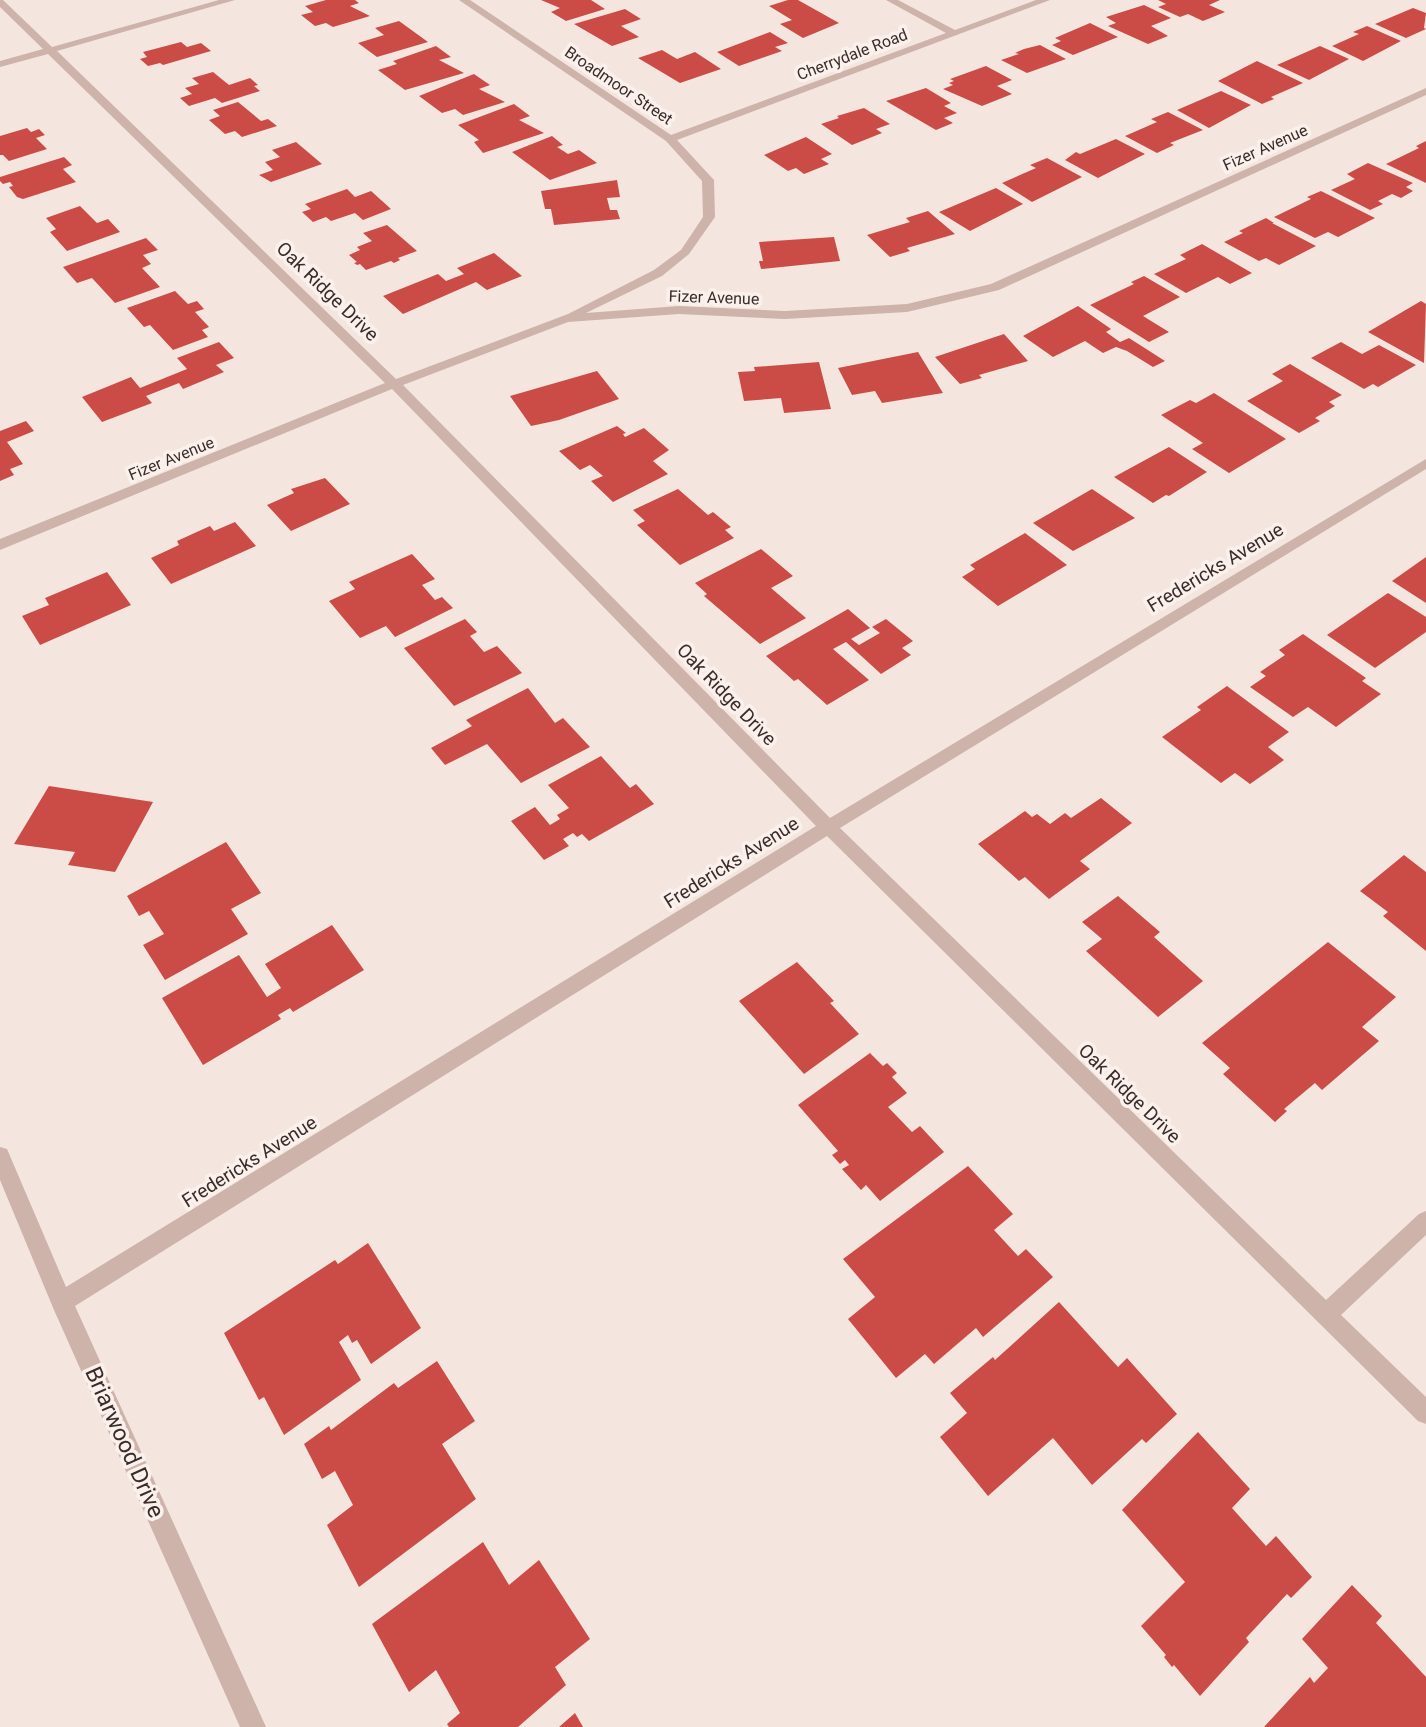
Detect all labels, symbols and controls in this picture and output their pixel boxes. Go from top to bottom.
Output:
street label: Cherrydale Road [794,25,910,84]
street label: Broadmoor Street [561,42,676,129]
street label: Fizer Avenue [1220,120,1311,175]
street label: Oak Ridge Drive [272,237,383,346]
street label: Fizer Avenue [668,286,760,309]
street label: Fizer Avenue [126,433,217,484]
street label: Fredericks Avenue [1143,518,1287,617]
street label: Oak Ridge Drive [672,639,781,750]
street label: Fredericks Avenue [660,812,803,913]
street label: Oak Ridge Drive [1074,1039,1185,1148]
street label: Fredericks Avenue [178,1111,321,1212]
street label: Briarwood Drive [79,1363,170,1522]

